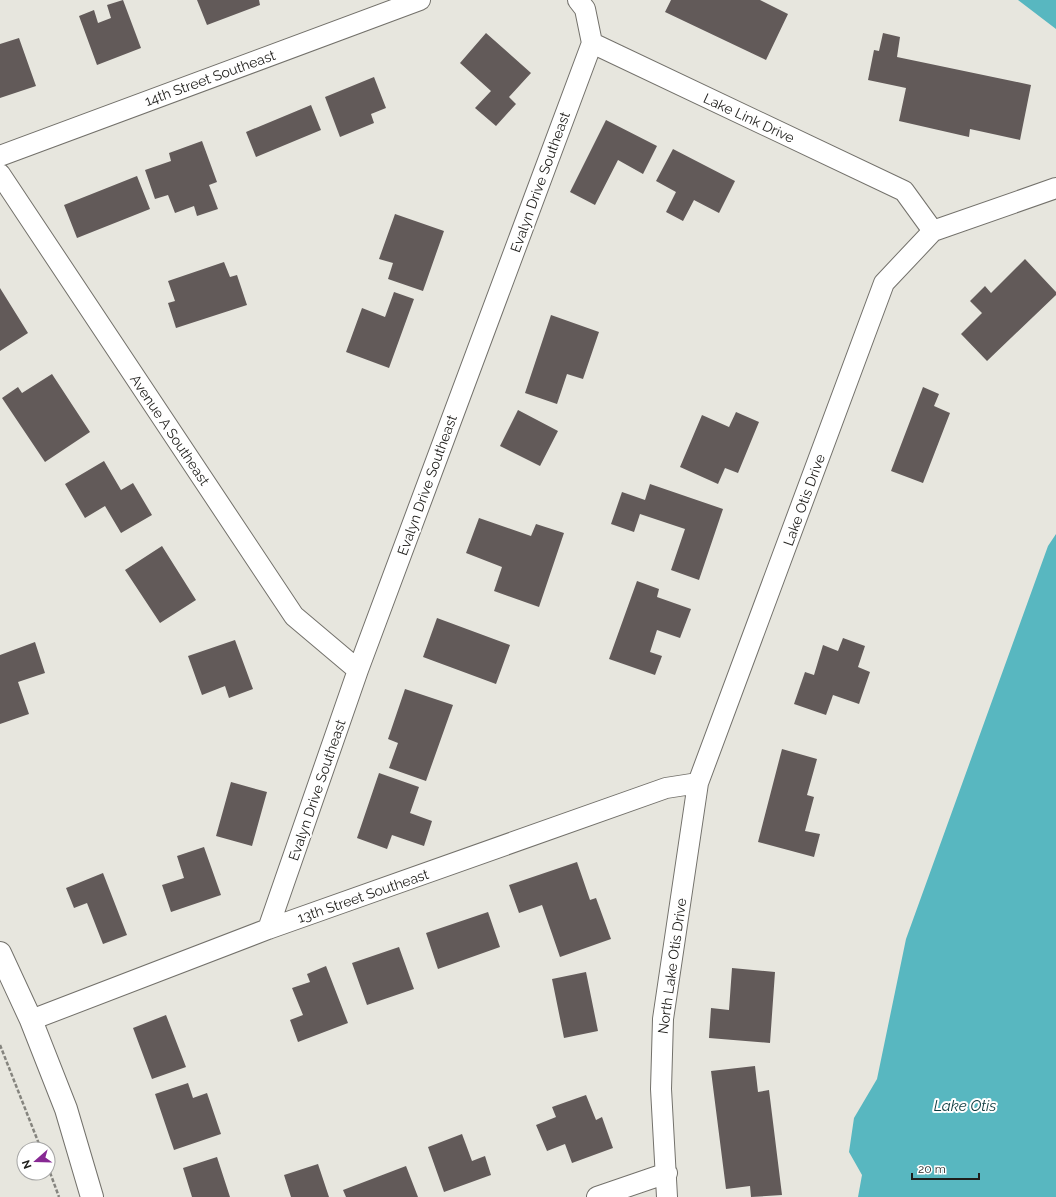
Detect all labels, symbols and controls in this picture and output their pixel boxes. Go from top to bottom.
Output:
street label: 14th Street Southeast [143,47,278,109]
street label: Lake Link Drive [701,90,797,146]
street label: Evalyn Drive Southeast [507,109,573,254]
street label: Avenue A Southeast [127,372,213,489]
street label: Evalyn Drive Southeast [394,412,460,557]
street label: Lake Otis Drive [780,452,828,548]
street label: Evalyn Drive Southeast [285,717,349,863]
street label: 13th Street Southeast [295,866,431,926]
street label: North Lake Otis Drive [655,897,689,1035]
water label: Lake Otis [934,1097,996,1115]
north arrow [16,1141,56,1181]
scale bar [912,1155,979,1181]
text: N [20,1158,35,1170]
text: 20 m [918,1162,946,1176]

